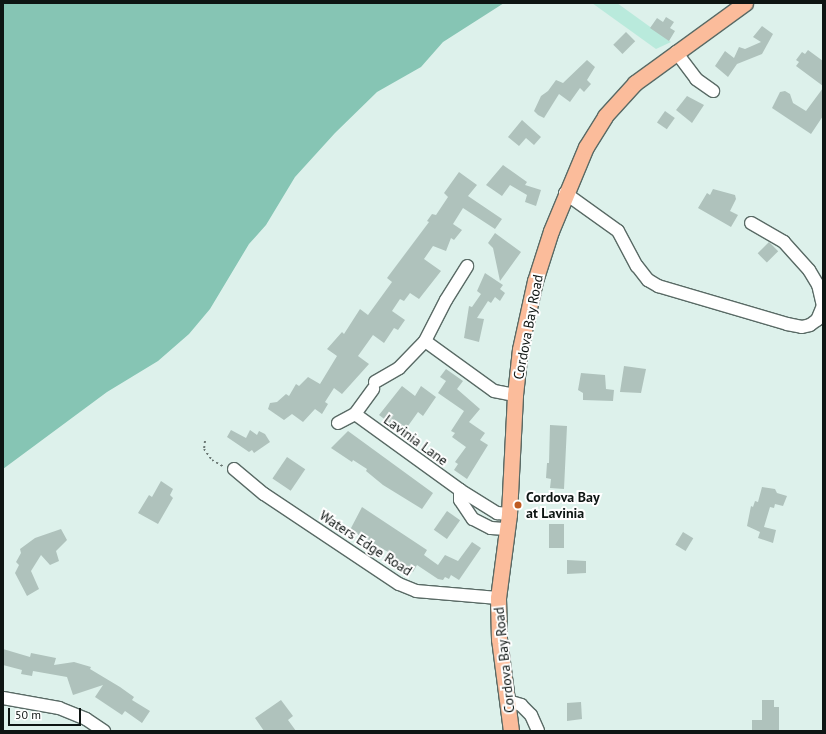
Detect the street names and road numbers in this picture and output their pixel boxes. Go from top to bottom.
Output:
street label: Cordova Bay Road [510,273,546,381]
street label: Lavinia Lane [381,411,451,469]
street label: Waters Edge Road [317,507,415,579]
street label: Cordova Bay Road [490,606,518,714]

